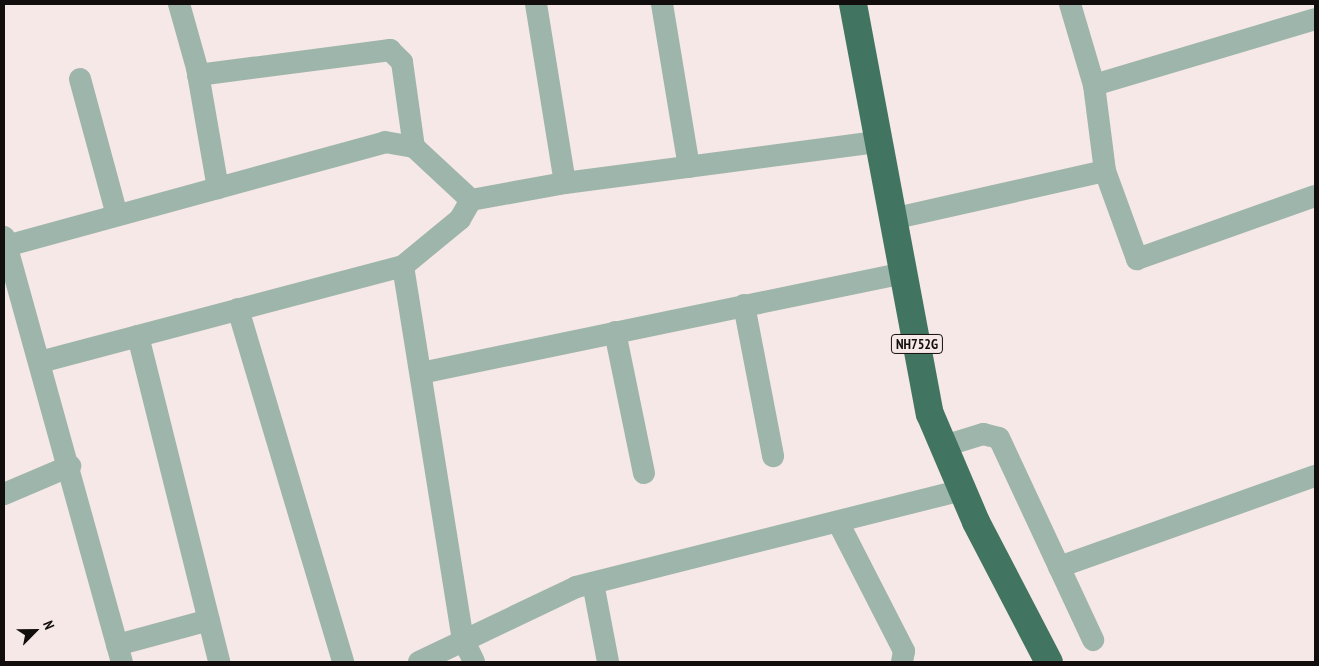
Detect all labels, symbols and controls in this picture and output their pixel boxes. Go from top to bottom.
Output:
road number: NH752G [891,332,943,356]
north arrow [10,606,60,656]
text: N [39,618,59,632]

